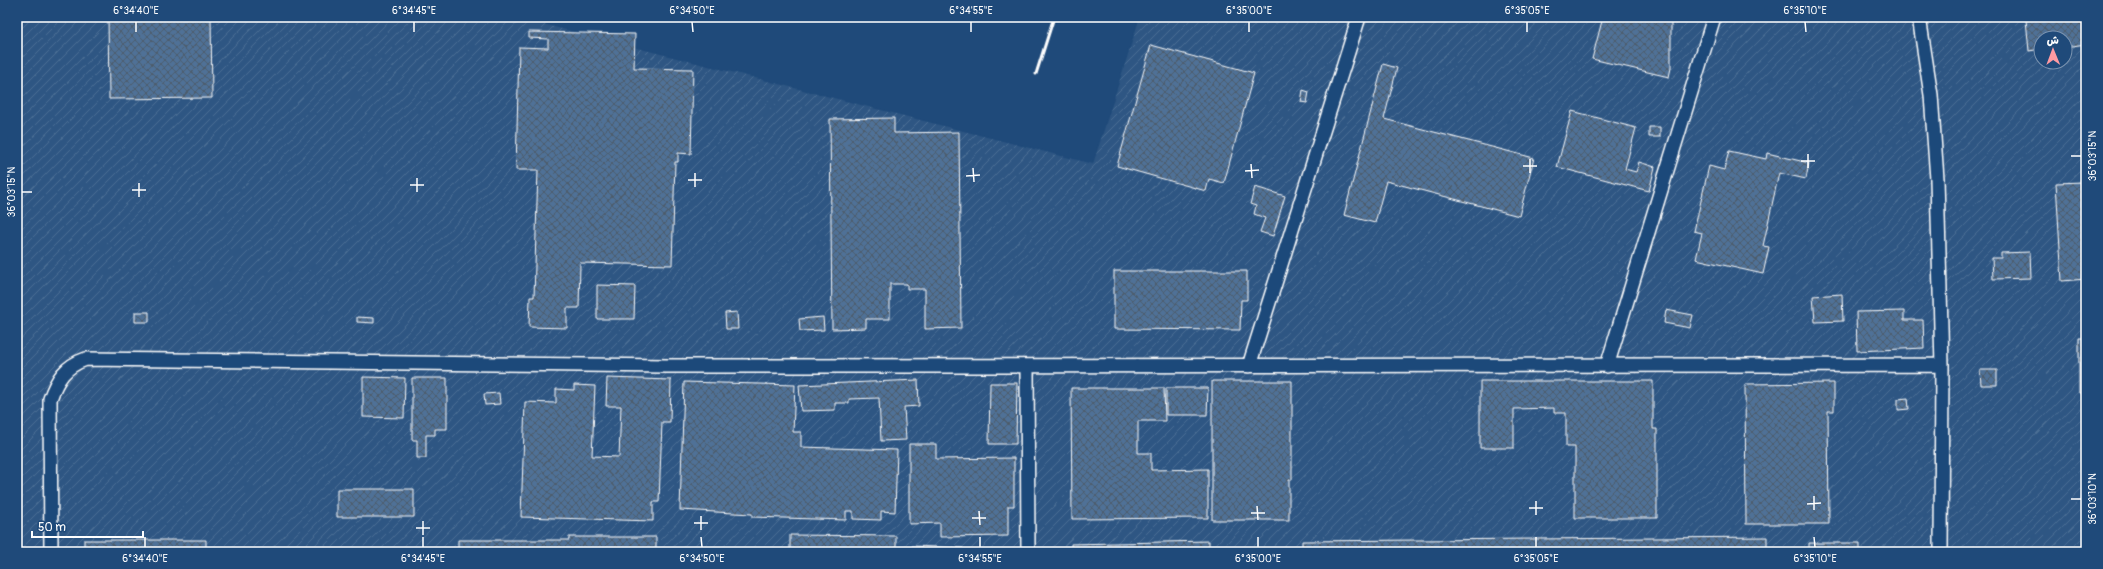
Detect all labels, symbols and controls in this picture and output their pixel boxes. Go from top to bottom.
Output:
text: 6°34'40"E [113,5,159,17]
text: 6°34'45"E [392,5,436,17]
text: 6°34'50"E [669,5,715,17]
text: 6°34'55"E [949,5,993,17]
text: 6°35'00"E [1226,5,1272,17]
text: 6°35'05"E [1505,5,1549,17]
text: 6°35'10"E [1783,5,1827,17]
north arrow [2033,30,2073,70]
text: ش [2047,34,2059,47]
text: 36°03'15"N [2087,131,2099,181]
text: 36°03'15"N [6,167,18,217]
text: 36°03'10"N [2087,473,2099,525]
scale bar [32,513,143,539]
text: 50 m [38,520,66,535]
text: 6°34'40"E [122,553,168,565]
text: 6°34'45"E [401,553,445,565]
text: 6°34'50"E [679,553,725,565]
text: 6°34'55"E [958,553,1002,565]
text: 6°35'00"E [1235,553,1281,565]
text: 6°35'05"E [1514,553,1558,565]
text: 6°35'10"E [1793,553,1837,565]

